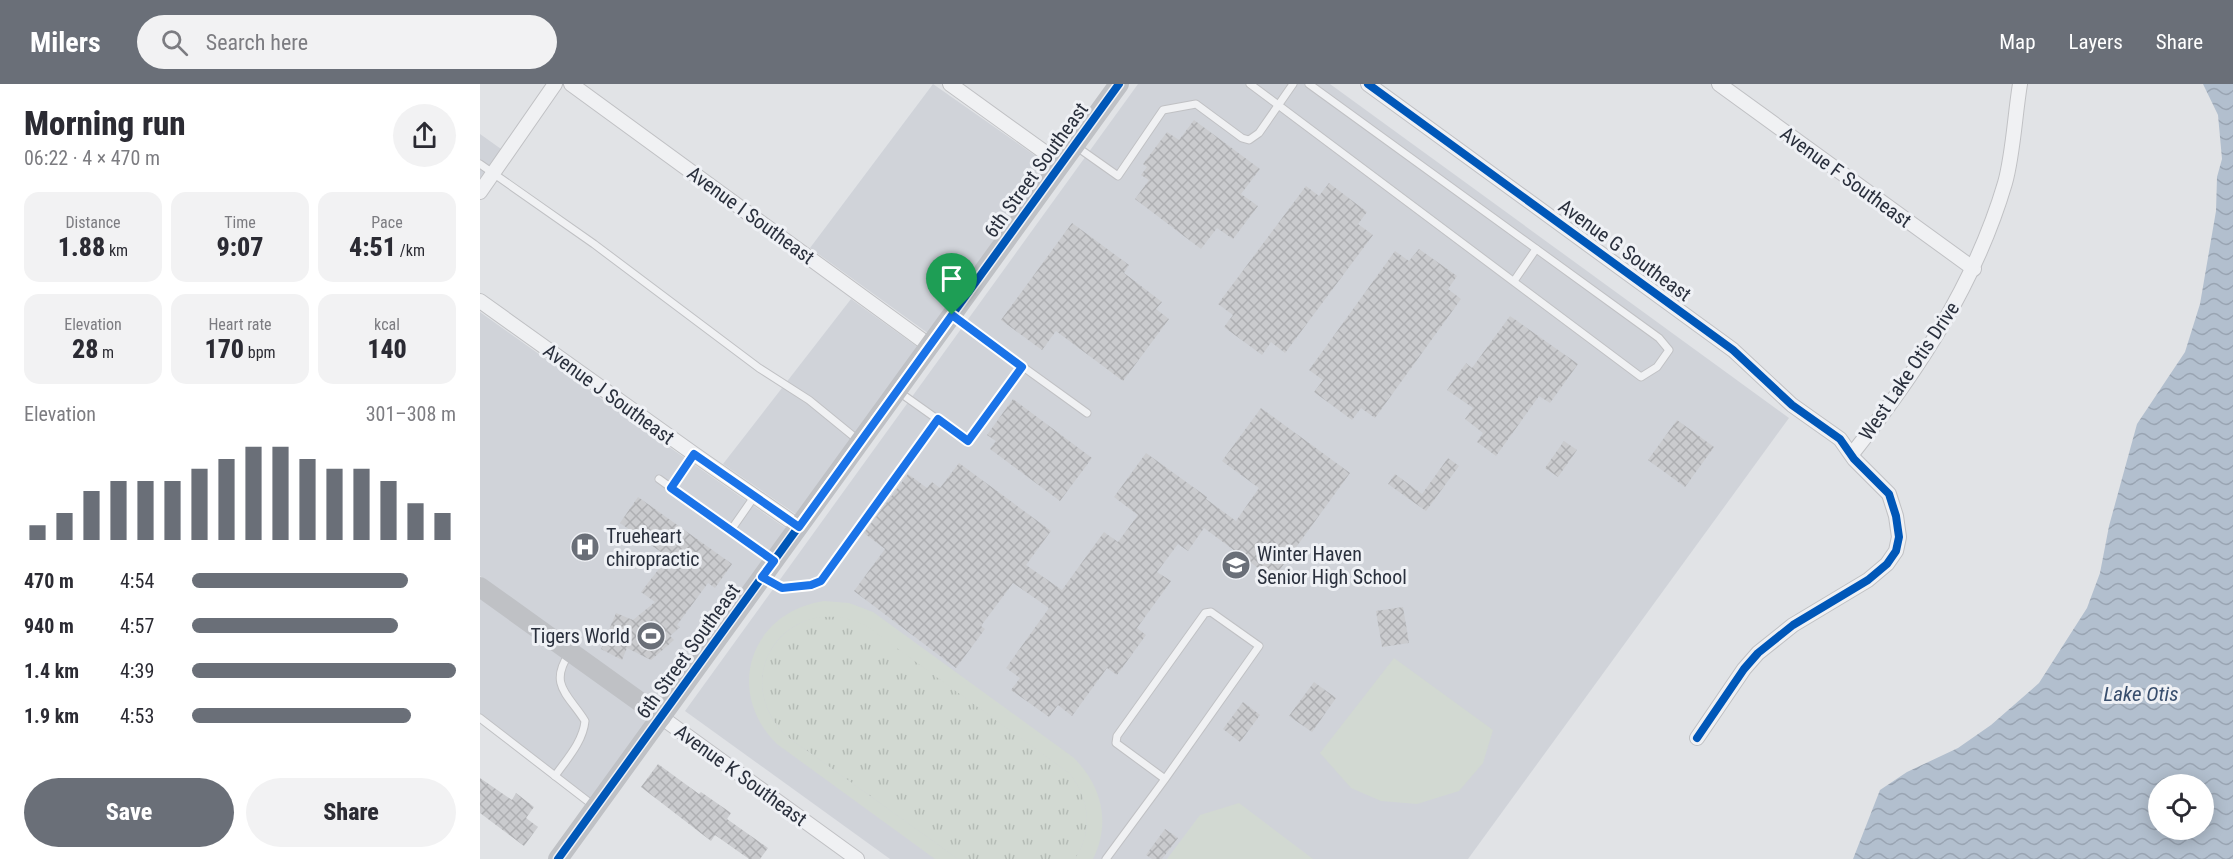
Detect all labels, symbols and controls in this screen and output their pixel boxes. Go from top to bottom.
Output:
search box [137,15,557,69]
text: Milers [30,26,101,59]
icon: search [158,26,191,59]
text: Search here [206,30,308,55]
text: Map [1999,30,2036,54]
text: Layers [2069,30,2123,54]
text: Share [2156,30,2203,54]
street label: 6th Street Southeast [979,98,1093,242]
text: Morning run [24,104,186,143]
button: share [393,104,456,167]
street label: Avenue F Southeast [1776,121,1916,233]
text: 06:22 · 4 × 470 m [24,146,160,170]
street label: Avenue I Southeast [683,161,819,269]
street label: Avenue G Southeast [1554,194,1696,306]
text: Distance [65,213,121,232]
text: Time [224,213,256,232]
text: Pace [371,213,403,232]
text: 1.88 [58,232,105,262]
text: 9:07 [217,232,264,262]
text: 4:51 [349,232,396,262]
text: km [105,241,128,260]
text: /km [396,241,425,260]
pin [926,253,977,315]
icon: arrive [935,262,968,295]
street label: West Lake Otis Drive [1854,297,1964,445]
text: Elevation [64,315,122,334]
text: Heart rate [208,315,272,334]
text: kcal [374,315,400,334]
text: 28 [72,334,98,364]
text: 170 [204,334,244,364]
text: 140 [367,334,407,364]
street label: Avenue J Southeast [539,338,679,450]
text: m [98,343,114,362]
text: bpm [244,343,276,362]
text: Elevation [24,402,96,426]
text: 301–308 m [366,402,456,426]
place label: Trueheart chiropractic [606,524,700,571]
hospital icon: Trueheart chiropractic [569,531,601,563]
place label: Winter Haven Senior High School [1257,542,1407,589]
school or university icon: Winter Haven Senior High School [1220,549,1252,581]
text: 470 m [24,569,74,593]
text: 4:54 [120,569,154,593]
street label: 6th Street Southeast [631,579,745,723]
text: 940 m [24,614,74,638]
text: 4:57 [120,614,154,638]
sports icon: Tigers World [635,620,667,652]
place label: Tigers World [530,624,630,648]
text: 1.4 km [24,659,79,683]
text: 4:39 [120,659,154,683]
water label: Lake Otis [2104,682,2179,706]
text: 1.9 km [24,704,79,728]
text: 4:53 [120,704,154,728]
street label: Avenue K Southeast [670,719,812,831]
map controls [2148,774,2214,840]
button: locate [2148,774,2214,840]
button: Save [24,778,234,847]
button: Share [246,778,456,847]

